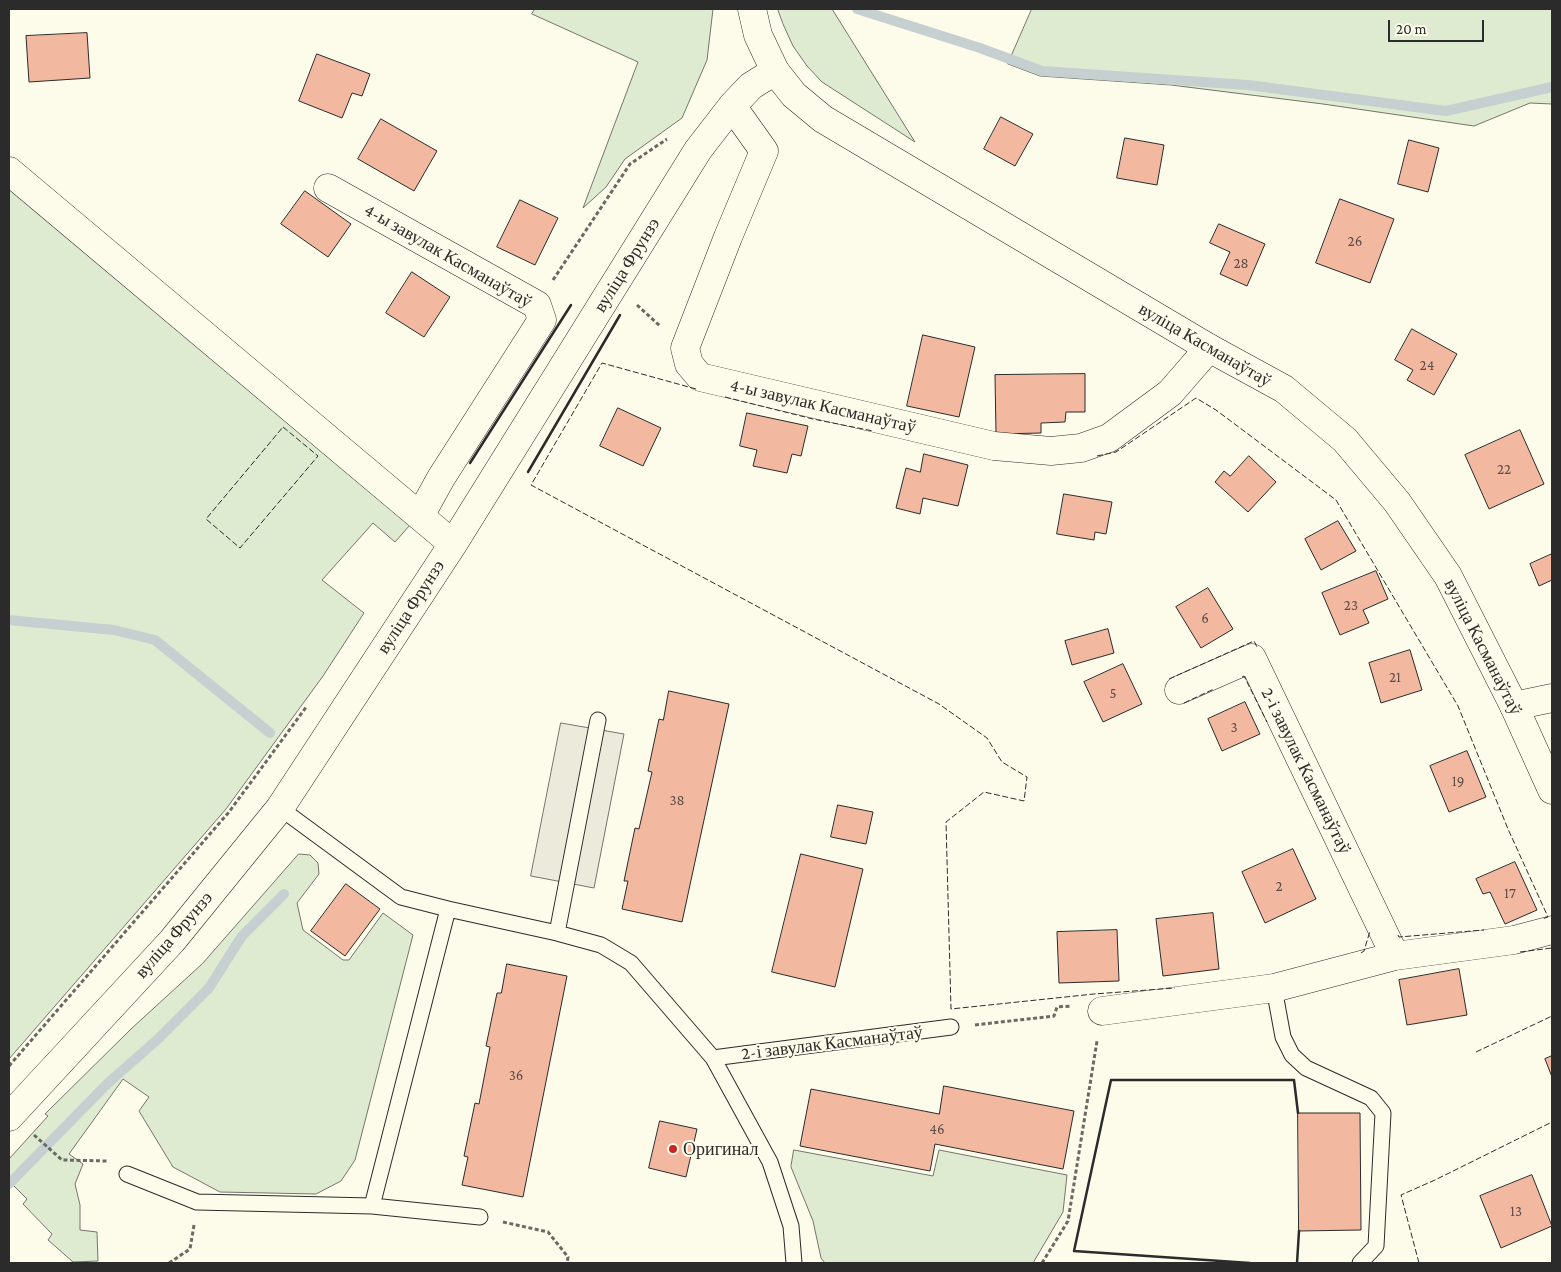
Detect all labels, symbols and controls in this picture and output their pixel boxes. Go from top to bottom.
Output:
scale bar [1391,10,1487,42]
text: 20 m [1396,21,1427,37]
street label: 4-ы завулак Касманаўтаў [360,199,536,313]
street label: вуліца Фрунзэ [589,214,665,316]
house number: 26 [1348,232,1362,250]
house number: 28 [1233,254,1249,272]
street label: вуліца Касманаўтаў [1135,298,1275,392]
house number: 24 [1420,356,1434,374]
street label: 4-ы завулак Касманаўтаў [728,374,918,438]
house number: 22 [1497,460,1511,478]
street label: вуліца Фрунзэ [373,556,449,658]
street label: вуліца Касманаўтаў [1439,575,1527,719]
house number: 23 [1344,596,1358,614]
house number: 6 [1201,609,1209,627]
house number: 21 [1389,668,1401,686]
house number: 5 [1109,684,1117,702]
street label: 2-і завулак Касманаўтаў [1256,684,1356,858]
house number: 3 [1230,718,1238,736]
house number: 19 [1452,772,1464,790]
house number: 38 [669,791,685,809]
house number: 2 [1275,877,1283,895]
house number: 17 [1504,884,1516,902]
street label: вуліца Фрунзэ [131,887,217,983]
street label: 2-і завулак Касманаўтаў [740,1021,924,1065]
house number: 36 [509,1066,523,1084]
house number: 46 [929,1120,945,1138]
place label: Оригинал [683,1138,758,1160]
marker: Оригинал [667,1143,679,1155]
house number: 13 [1510,1202,1522,1220]

